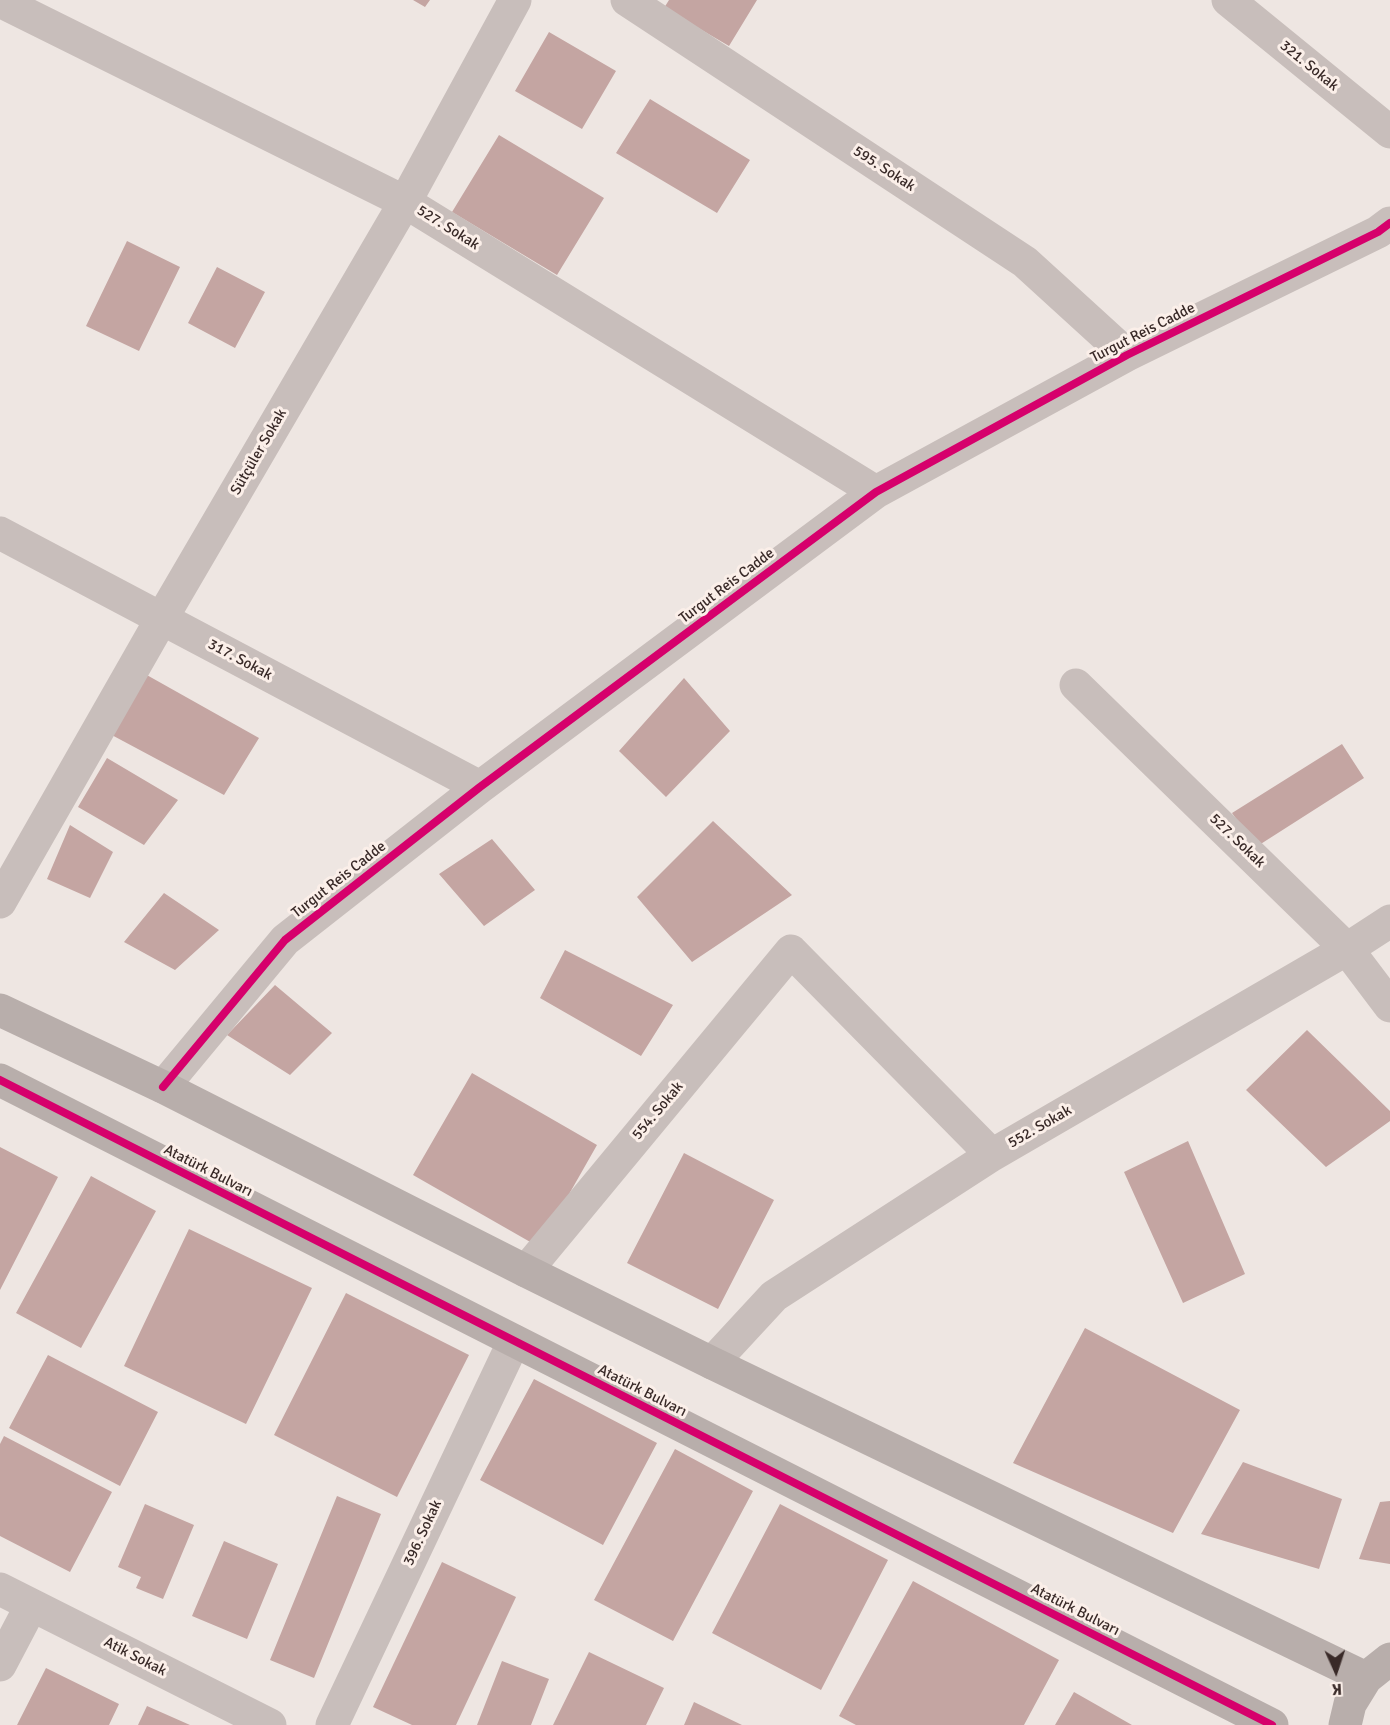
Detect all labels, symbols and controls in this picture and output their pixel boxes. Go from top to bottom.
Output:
street label: 321. Sokak [1276,37,1342,95]
street label: 595. Sokak [850,142,918,196]
street label: 527. Sokak [413,202,483,254]
street label: Turgut Reis Cadde [1088,299,1198,367]
street label: Sütçüler Sokak [227,406,291,498]
street label: Turgut Reis Cadde [676,544,778,628]
street label: 317. Sokak [205,636,275,684]
street label: 527. Sokak [1205,810,1269,872]
street label: Turgut Reis Cadde [288,838,390,922]
street label: 554. Sokak [629,1078,687,1144]
street label: 552. Sokak [1005,1102,1075,1152]
street label: Atatürk Bulvarı [161,1141,255,1201]
street label: Atatürk Bulvarı [595,1361,689,1421]
street label: 396. Sokak [400,1497,446,1569]
street label: Atatürk Bulvarı [1028,1580,1122,1640]
street label: Atik Sokak [101,1634,169,1680]
north arrow [1306,1641,1366,1701]
text: K [1331,1679,1342,1699]

